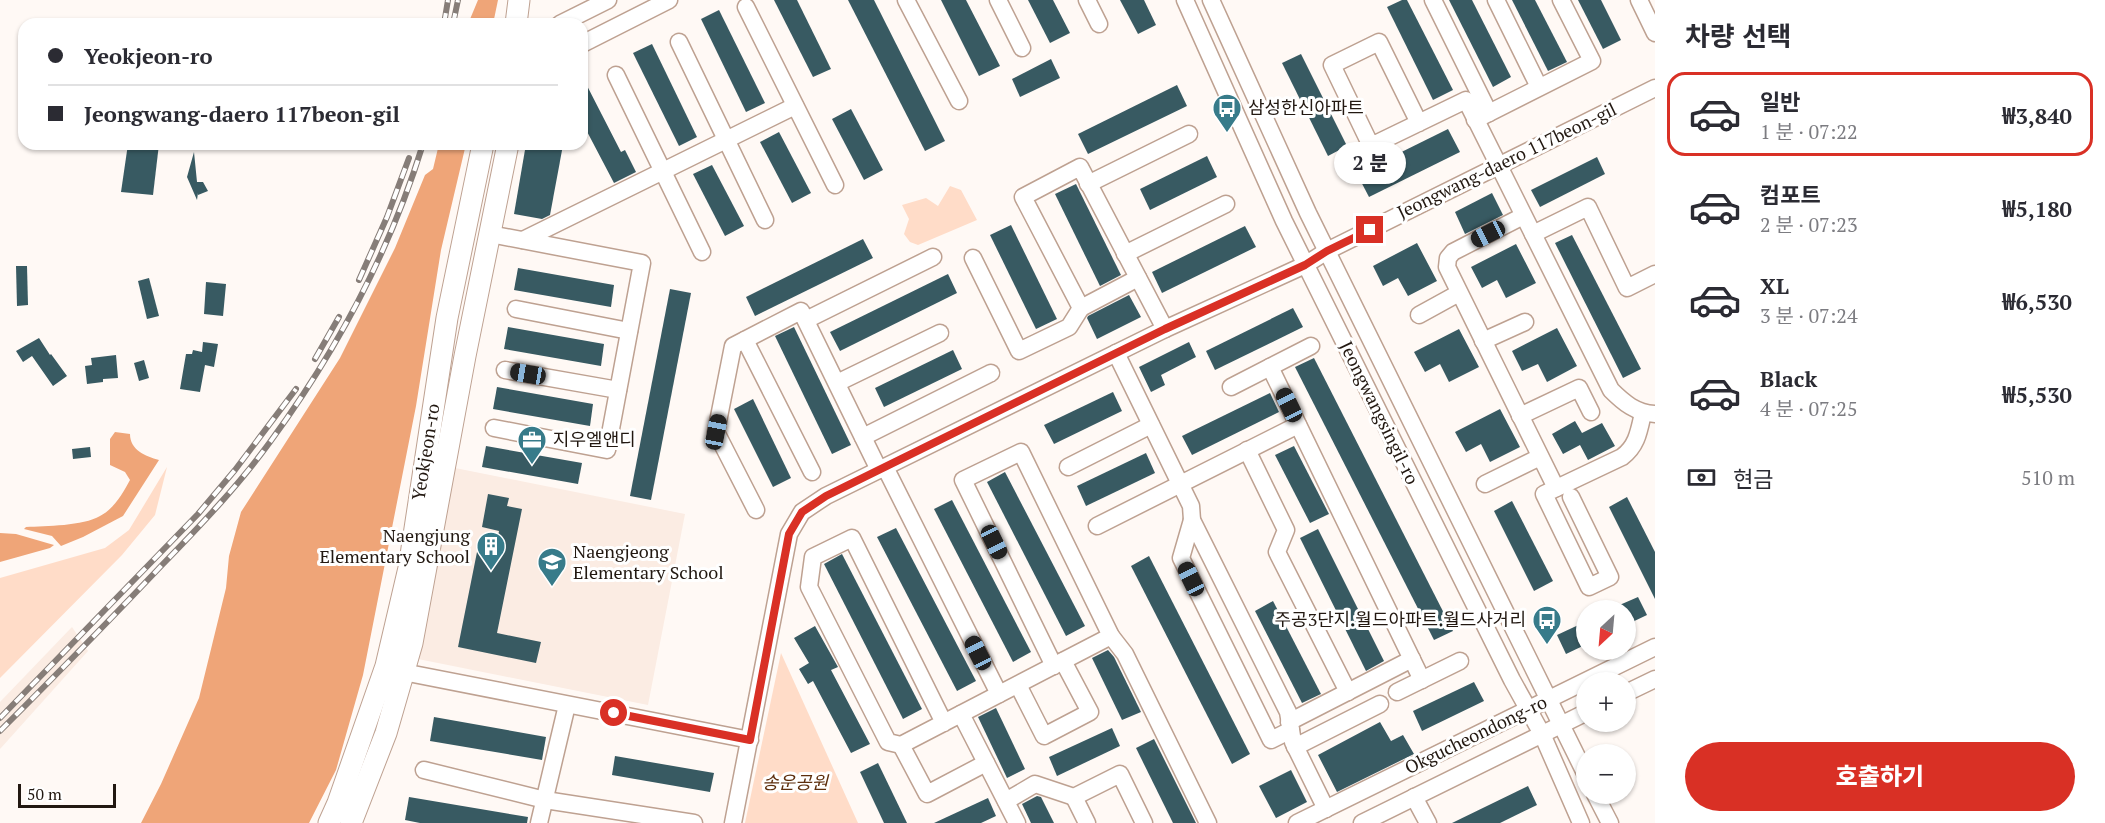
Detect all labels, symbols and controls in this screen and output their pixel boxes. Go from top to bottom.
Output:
text: 차량 선택 [1685,18,1792,54]
text: Yeokjeon-ro [84,41,213,70]
icon: car [1688,87,1742,141]
text: 일반 [1760,87,1800,116]
bus stop icon: 삼성한신아파트 [1211,92,1243,134]
place label: 삼성한신아파트 [1248,95,1364,119]
street label: Jeongwang-daero 117beon-gil [1393,97,1620,224]
text: Jeongwang-daero 117beon-gil [84,99,400,128]
text: ₩3,840 [2002,101,2072,130]
text: 1 분 · 07:22 [1760,118,1858,145]
callout: 2 분 [1334,143,1406,185]
text: 2 분 [1352,149,1388,176]
icon: car [1688,180,1742,234]
text: 컴포트 [1760,180,1821,209]
text: ₩5,180 [2002,194,2072,223]
text: 2 분 · 07:23 [1760,211,1858,238]
route end [1356,216,1383,243]
car [1468,218,1508,250]
text: XL [1760,271,1789,300]
icon: car [1688,273,1742,327]
text: ₩6,530 [2002,287,2072,316]
text: 3 분 · 07:24 [1760,302,1858,329]
street label: Jeongwangsingil-ro [1335,337,1425,488]
car [509,362,547,386]
text: Black [1760,364,1817,393]
icon: car [1688,366,1742,420]
text: ₩5,530 [2002,380,2072,409]
car [1273,385,1305,425]
text: 4 분 · 07:25 [1760,395,1858,422]
street label: Yeokjeon-ro [406,402,445,502]
car [704,413,728,451]
office icon: 지우엘앤디 [516,424,548,466]
place label: 지우엘앤디 [553,427,636,451]
icon: cash [1685,461,1718,494]
text: 현금 [1733,464,1773,493]
text: 510 m [2021,464,2075,491]
car [978,522,1010,562]
place label: Naengjung Elementary School [319,523,471,568]
building icon: Naengjung Elementary School [475,530,507,572]
place label: Naengjeong Elementary School [573,539,724,584]
school or university icon: Naengjeong Elementary School [536,546,568,588]
car [1175,559,1207,599]
north arrow [1576,600,1636,660]
map controls [1576,600,1636,804]
bus stop icon: 주공3단지.월드아파트.월드사거리 [1531,604,1563,646]
place label: 주공3단지.월드아파트.월드사거리 [1275,607,1526,631]
car [962,633,994,673]
button: + [1576,672,1636,732]
street label: Okgucheondong-ro [1400,689,1551,779]
route start [600,699,627,726]
button: 호출하기 [1685,742,2075,811]
button: − [1576,744,1636,804]
park label: 송운공원 [762,770,830,794]
scale bar [18,781,116,808]
text: 50 m [27,783,62,805]

